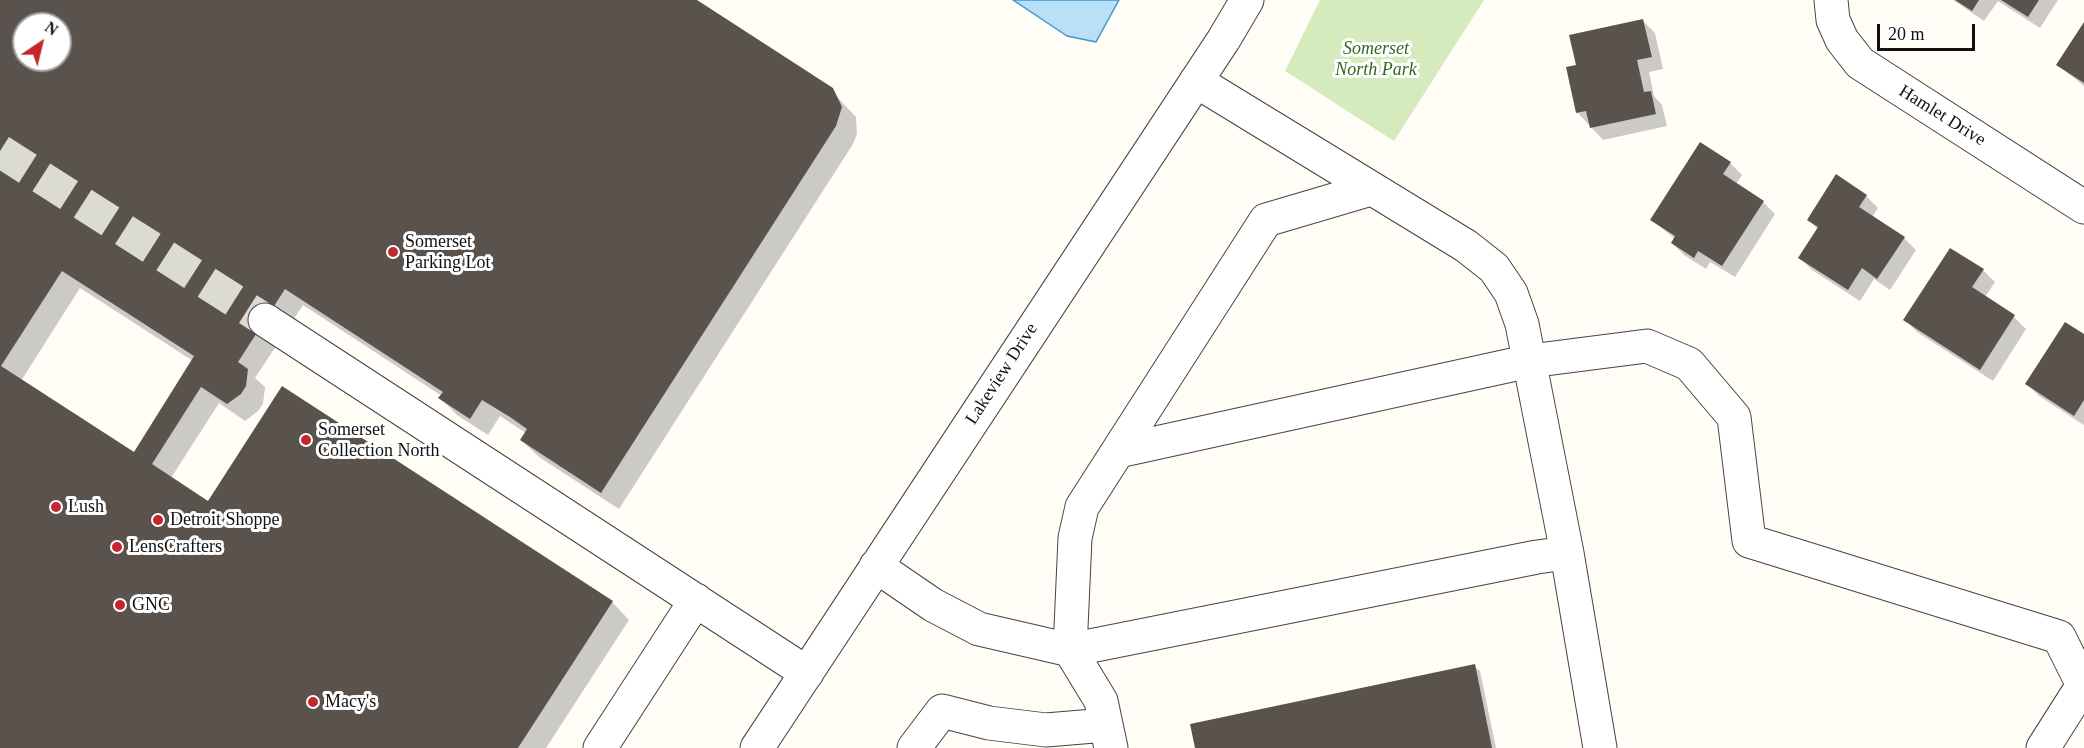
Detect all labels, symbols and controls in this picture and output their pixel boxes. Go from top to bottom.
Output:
north arrow [12,12,72,72]
scale bar [1880,12,1978,50]
text: N [42,18,61,39]
text: 20 m [1888,24,1925,44]
park label: Somerset North Park [1335,38,1417,80]
street label: Hamlet Drive [1895,81,1989,151]
place label: Somerset Parking Lot [405,231,490,274]
marker: Somerset Parking Lot [386,245,400,259]
street label: Lakeview Drive [961,319,1043,429]
place label: Somerset Collection North [318,419,439,462]
marker: Somerset Collection North [299,433,313,447]
place label: Lush [68,496,104,518]
marker: Lush [49,500,63,514]
place label: Detroit Shoppe [170,509,279,531]
marker: Detroit Shoppe [151,513,165,527]
place label: LensCrafters [129,536,222,558]
marker: LensCrafters [110,540,124,554]
place label: GNC [132,594,170,616]
marker: GNC [113,598,127,612]
place label: Macy's [325,691,376,713]
marker: Macy's [306,695,320,709]

